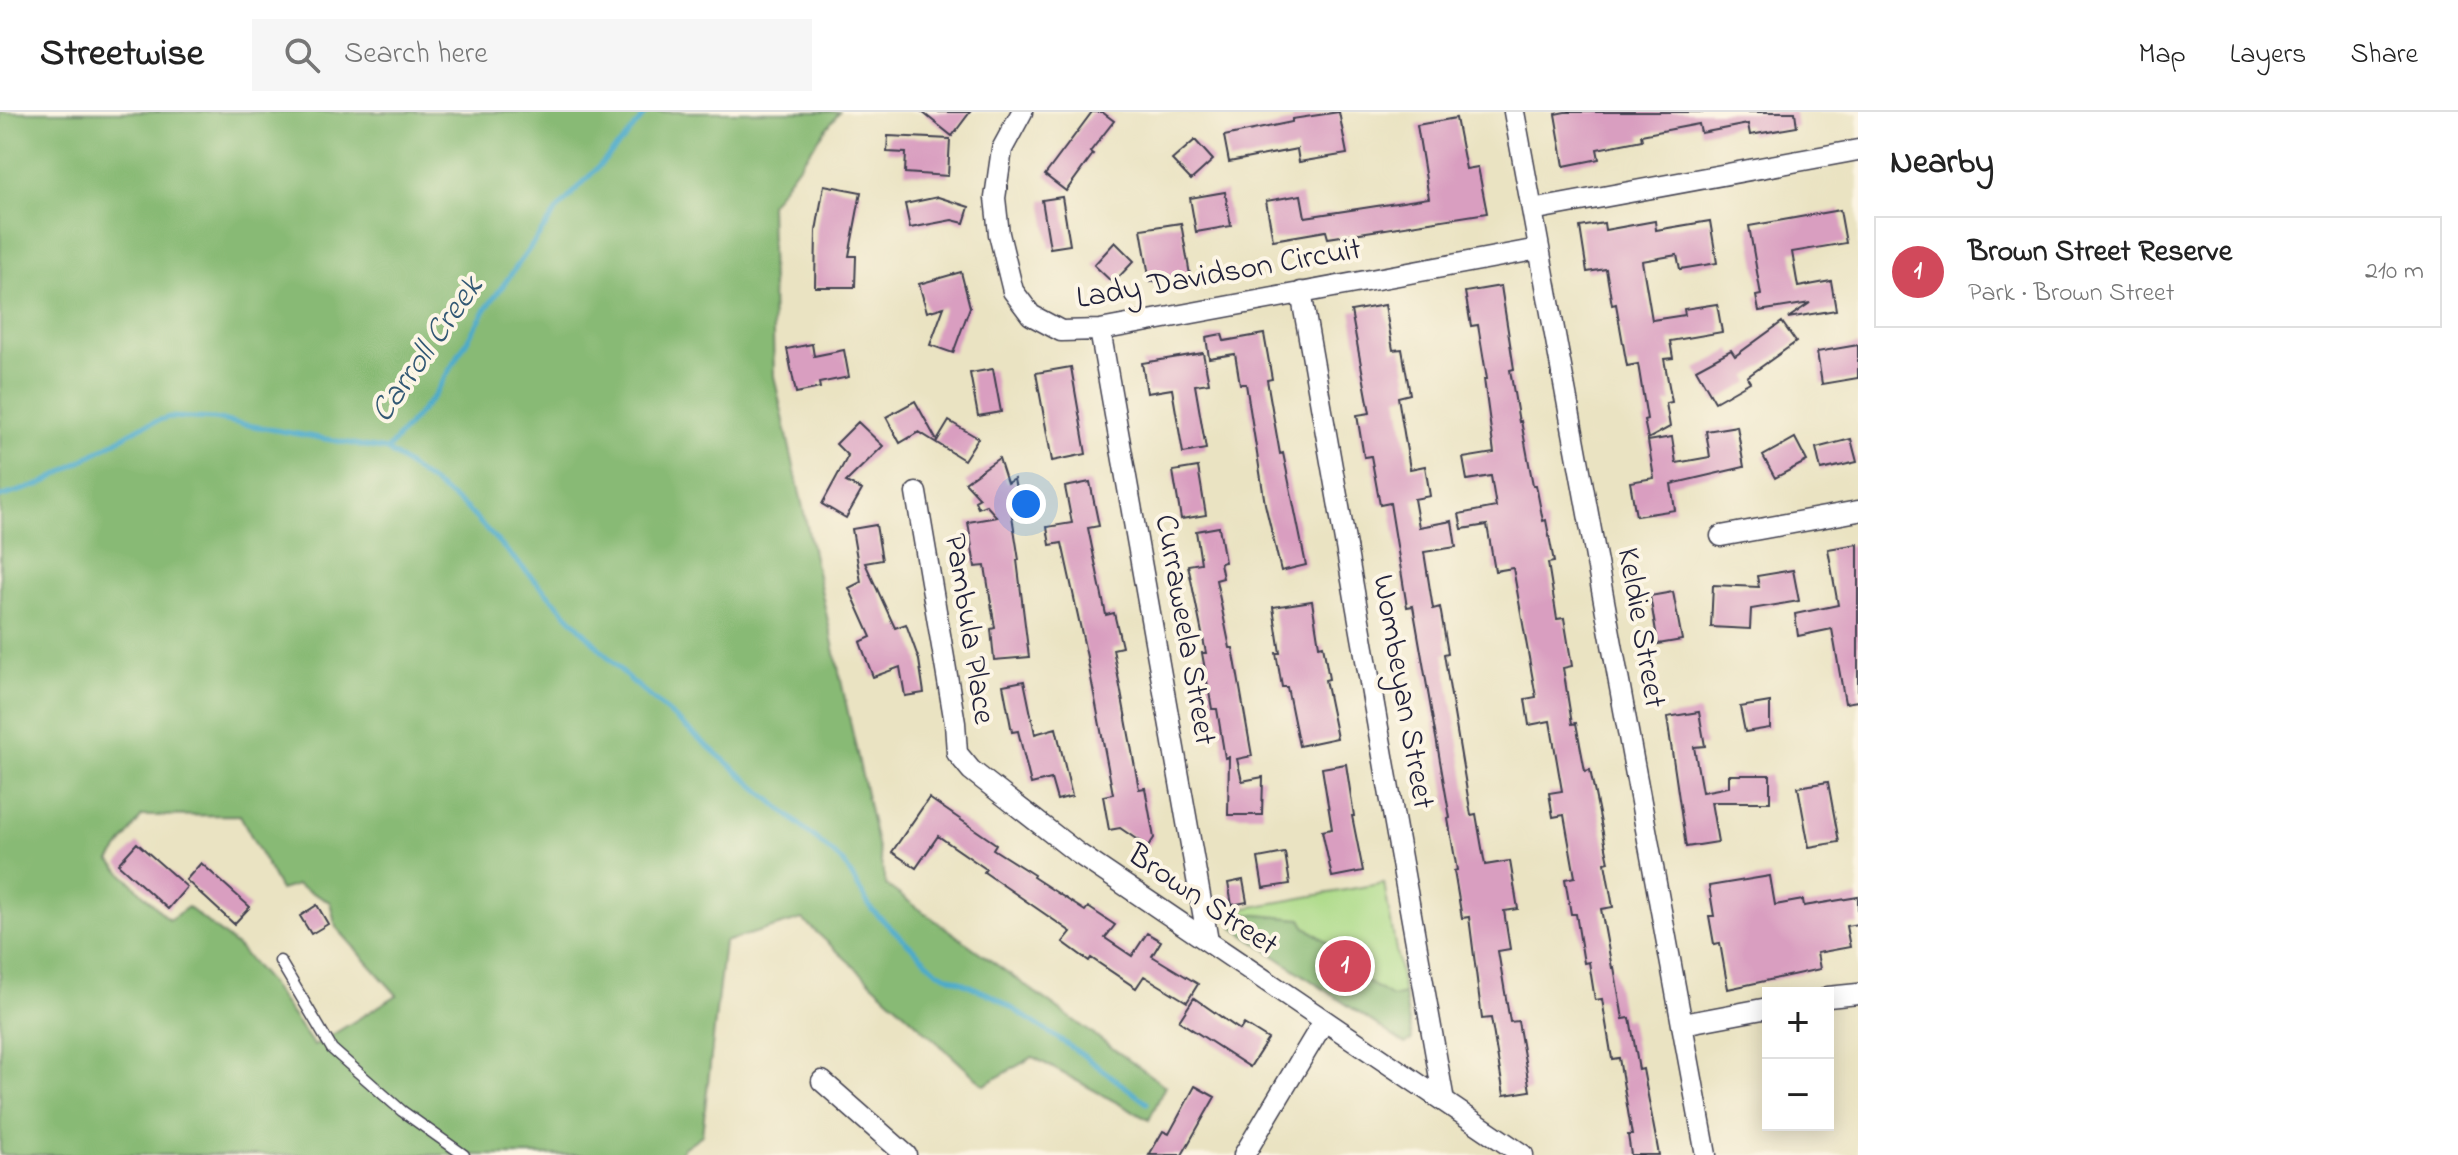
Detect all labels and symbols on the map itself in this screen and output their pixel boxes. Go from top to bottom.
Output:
street label: Lady Davidson Circuit [1073,227,1365,323]
water label: Carroll Creek [359,265,498,434]
your location [1006,484,1046,524]
street label: Curraweela Street [1141,511,1227,749]
street label: Pambula Place [930,530,1006,728]
street label: Keldie Street [1603,544,1677,712]
street label: Wombeyan Street [1358,571,1446,813]
street label: Brown Street [1116,832,1287,969]
pin: 1 [1319,936,1371,996]

